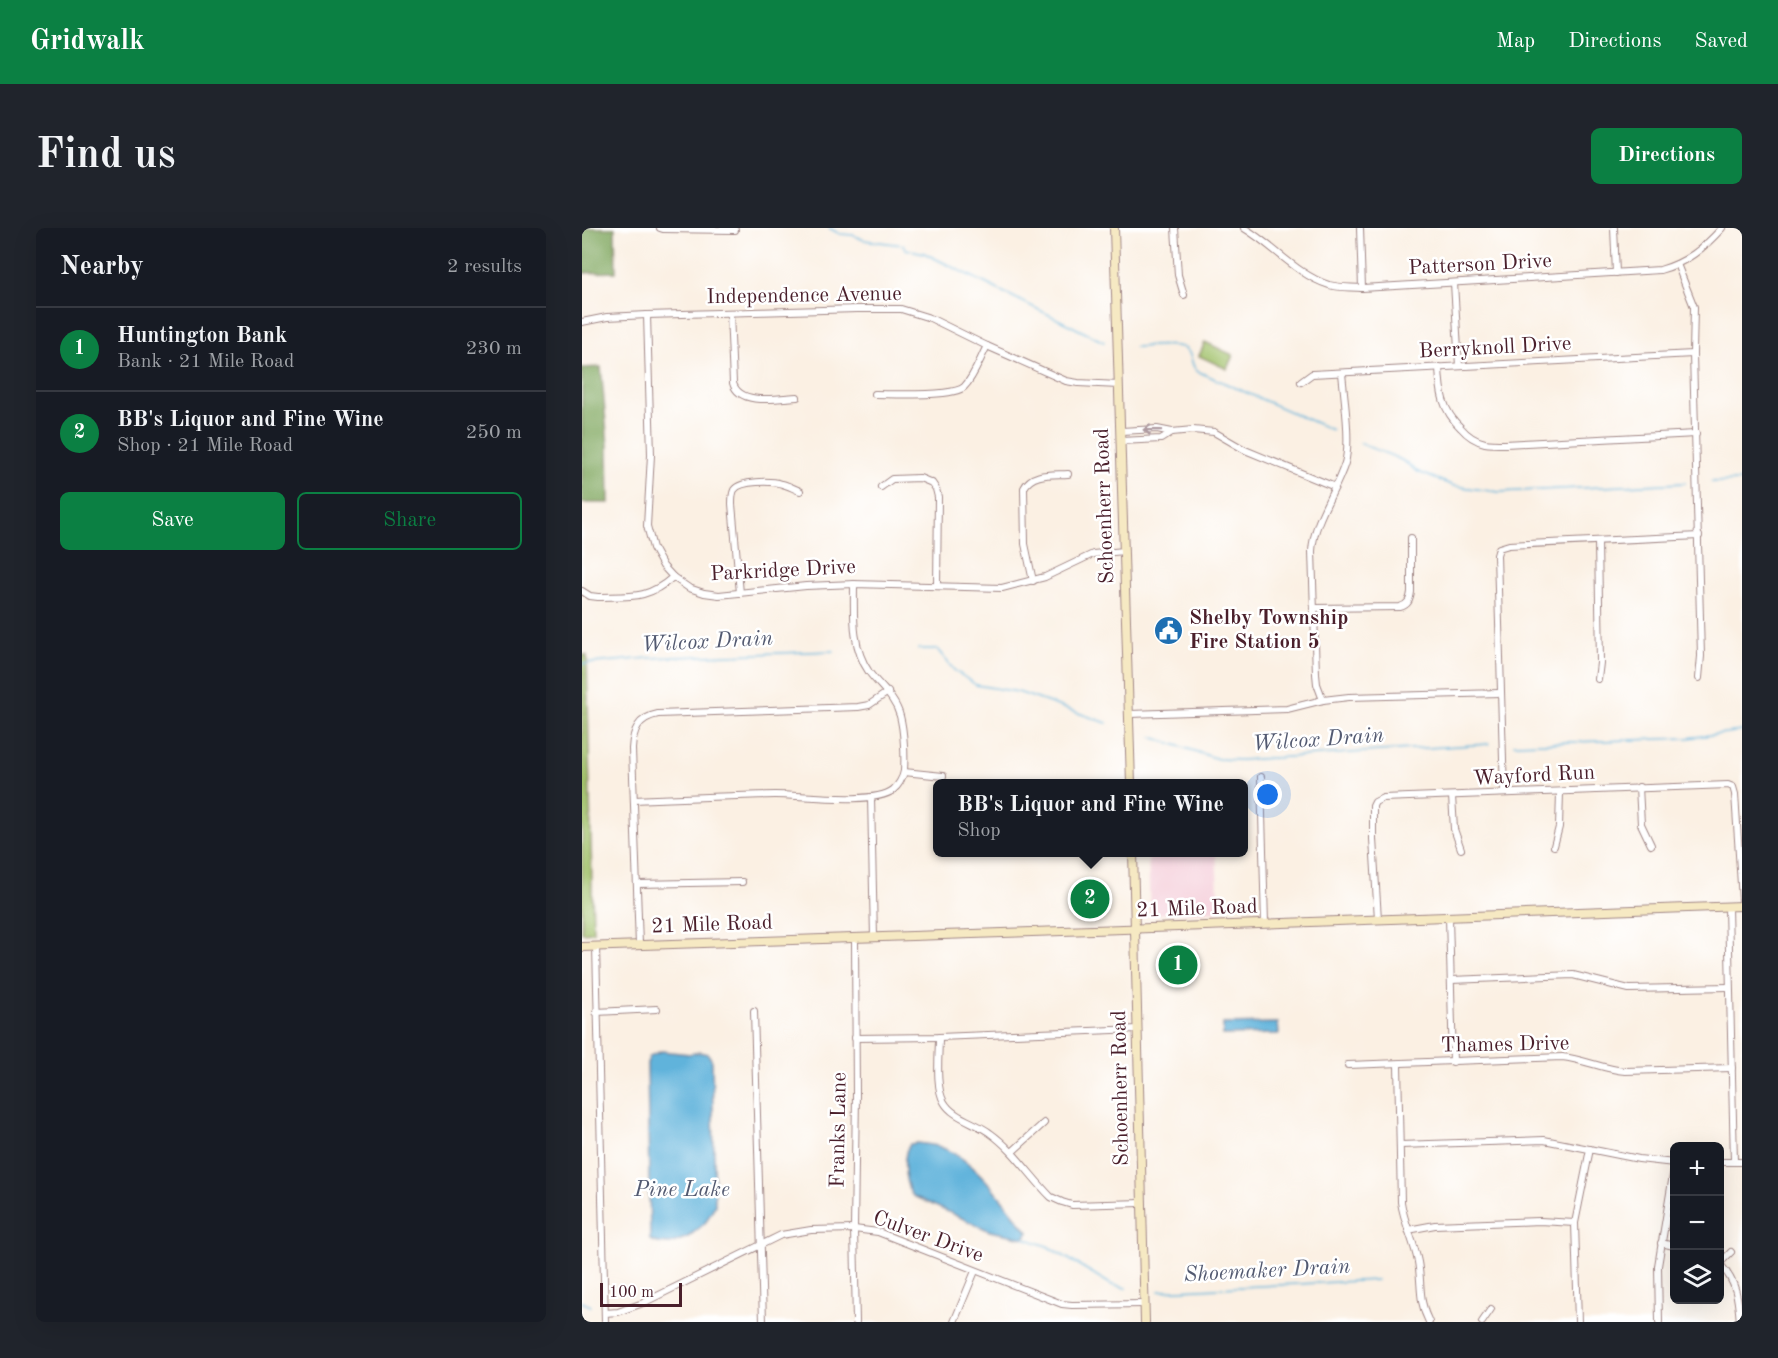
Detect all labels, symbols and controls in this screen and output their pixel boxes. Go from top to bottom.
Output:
text: Gridwalk [30,28,145,56]
text: Map [1496,31,1535,52]
text: Directions [1568,31,1662,52]
text: Saved [1695,31,1748,52]
button: Directions [1591,128,1742,184]
text: Find us [36,135,175,177]
street label: Patterson Drive [1408,251,1552,279]
text: Nearby [60,254,144,280]
text: 2 results [447,257,522,277]
street label: Independence Avenue [706,284,902,308]
text: Huntington Bank [117,325,287,347]
street label: Berryknoll Drive [1418,334,1572,362]
text: 1 [74,339,85,359]
text: 230 m [466,339,522,359]
text: Bank · 21 Mile Road [117,352,294,372]
text: BB's Liquor and Fine Wine [117,409,384,431]
text: 2 [74,423,85,443]
text: 250 m [466,423,522,443]
one-way arrow [1142,424,1162,435]
street label: Schoenherr Road [1092,428,1118,584]
text: Shop · 21 Mile Road [117,436,293,456]
button: Save [60,492,285,550]
button: Share [297,492,522,550]
street label: Parkridge Drive [710,557,856,585]
place label: Shelby Township Fire Station 5 [1189,608,1348,653]
public building icon: Shelby Township Fire Station 5 [1152,614,1184,646]
water label: Wilcox Drain [641,628,774,656]
water label: Wilcox Drain [1251,724,1385,756]
street label: Wayford Run [1472,762,1596,790]
popup [933,779,1248,857]
your location [1253,780,1282,809]
text: BB's Liquor and Fine Wine [957,794,1224,816]
text: Shop [957,821,1001,841]
pin: 2 [1070,876,1110,922]
street label: 21 Mile Road [1136,896,1258,922]
street label: 21 Mile Road [651,912,773,938]
pin: 1 [1158,942,1198,988]
street label: Schoenherr Road [1109,1010,1133,1166]
street label: Thames Drive [1441,1033,1569,1057]
street label: Franks Lane [827,1072,851,1188]
map controls [1670,1142,1724,1304]
button: + [1670,1142,1724,1196]
water label: Pine Lake [633,1179,730,1201]
button: − [1670,1196,1724,1250]
street label: Culver Drive [870,1207,986,1267]
button: layers [1670,1250,1724,1304]
water label: Shoemaker Drain [1183,1256,1351,1286]
scale bar [600,1280,682,1308]
text: 100 m [609,1285,654,1301]

